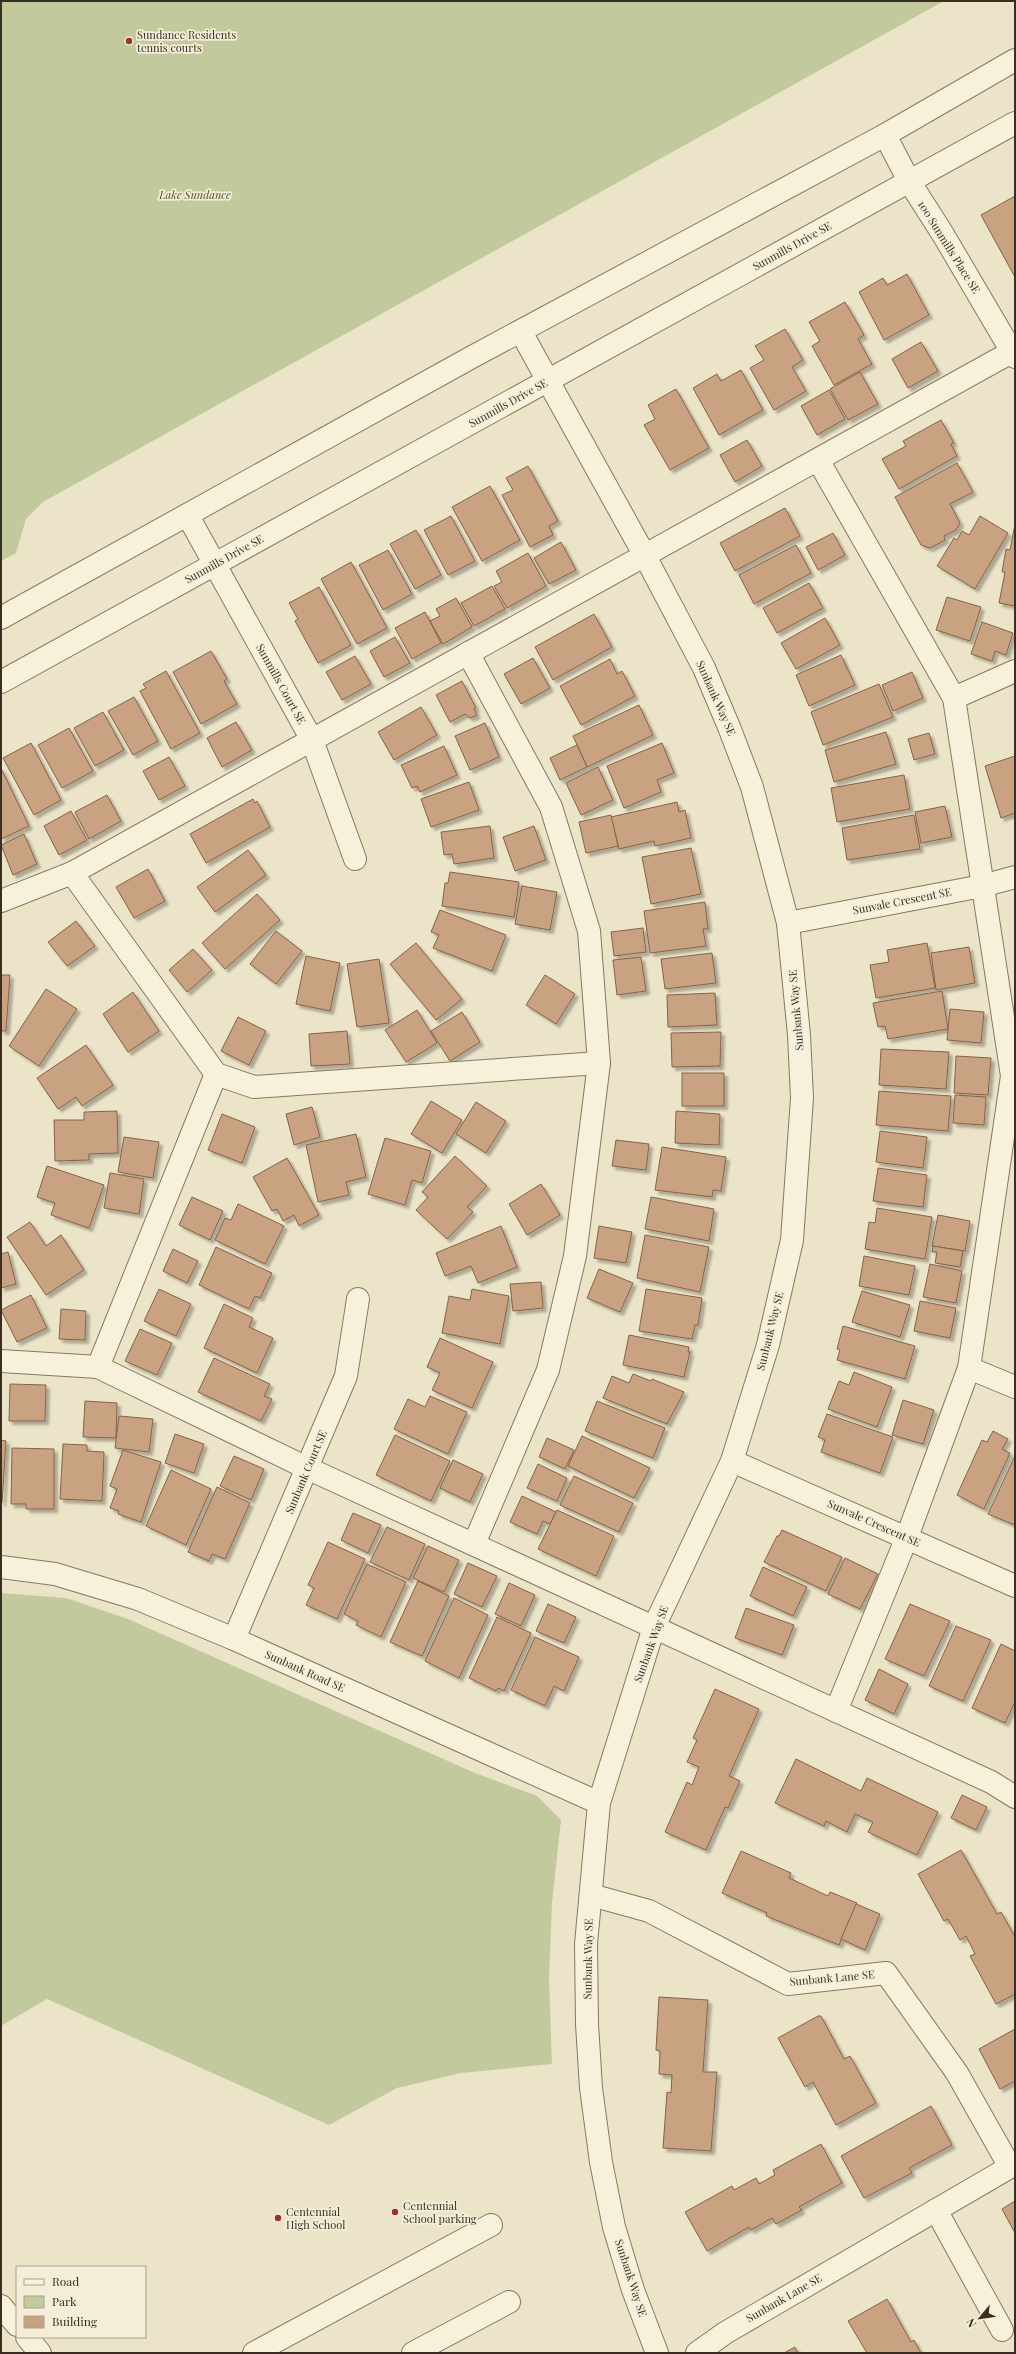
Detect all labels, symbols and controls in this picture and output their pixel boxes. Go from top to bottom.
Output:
place label: Sundance Residents tennis courts [137,27,236,55]
marker: Sundance Residents tennis courts [124,36,134,46]
park label: Lake Sundance [158,187,231,202]
street label: 100 Sunmills Place SE [915,197,984,296]
street label: Sunmills Drive SE [750,217,834,273]
street label: Sunmills Drive SE [466,374,550,430]
street label: Sunmills Drive SE [182,530,266,586]
street label: Sunmills Court SE [253,641,310,727]
street label: Sunbank Way SE [693,658,740,738]
street label: Sunvale Crescent SE [851,884,953,917]
street label: Sunbank Way SE [784,969,806,1051]
street label: Sunbank Way SE [752,1290,787,1372]
street label: Sunbank Court SE [281,1427,330,1516]
street label: Sunvale Crescent SE [825,1495,923,1550]
street label: Sunbank Way SE [630,1603,672,1684]
street label: Sunbank Road SE [263,1646,348,1695]
street label: Sunbank Way SE [579,1918,596,2000]
street label: Sunbank Lane SE [789,1966,875,1989]
place label: Centennial School parking [403,2198,477,2226]
place label: Centennial High School [286,2204,345,2232]
marker: Centennial School parking [390,2207,400,2217]
marker: Centennial High School [273,2213,283,2223]
street label: Sunbank Way SE [612,2237,651,2319]
legend [16,2266,146,2338]
street label: Sunbank Lane SE [743,2270,825,2325]
text: Road [52,2273,79,2289]
text: Park [52,2293,77,2309]
north arrow [960,2298,1000,2338]
text: Building [52,2313,98,2329]
text: N [962,2316,979,2330]

